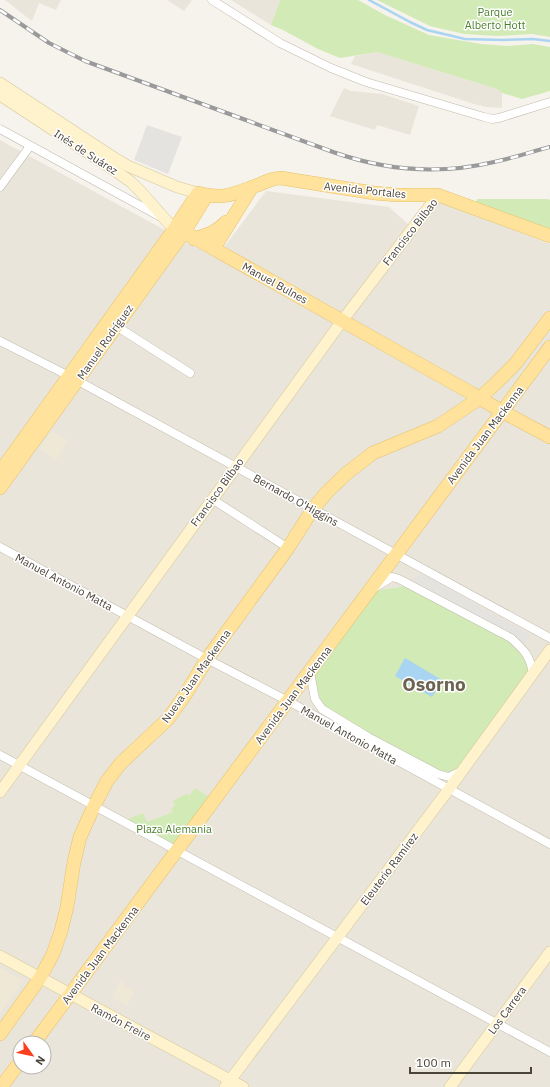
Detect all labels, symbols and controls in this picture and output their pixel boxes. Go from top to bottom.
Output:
park label: Parque Alberto Hott [465,5,525,32]
street label: Inés de Suárez [51,126,121,178]
street label: Avenida Portales [323,179,407,201]
street label: Francisco Bilbao [379,196,441,268]
street label: Manuel Bulnes [240,259,310,307]
street label: Manuel Rodríguez [74,302,136,382]
street label: Avenida Juan Mackenna [444,383,526,487]
street label: Francisco Bilbao [187,455,247,529]
street label: Bernardo O'Higgins [251,471,341,529]
street label: Manuel Antonio Matta [13,550,115,614]
street label: Nueva Juan Mackenna [159,627,234,725]
street label: Avenida Juan Mackenna [252,643,334,747]
district label: Osorno [402,672,466,696]
street label: Manuel Antonio Matta [298,703,400,767]
park label: Plaza Alemania [136,822,212,836]
street label: Eleuterio Ramírez [357,830,421,908]
street label: Avenida Juan Mackenna [59,903,141,1007]
street label: Los Carrera [485,983,529,1037]
street label: Ramón Freire [89,1000,153,1044]
north arrow [12,1035,52,1075]
scale bar [410,1049,531,1075]
text: N [32,1053,48,1068]
text: 100 m [416,1055,451,1070]

